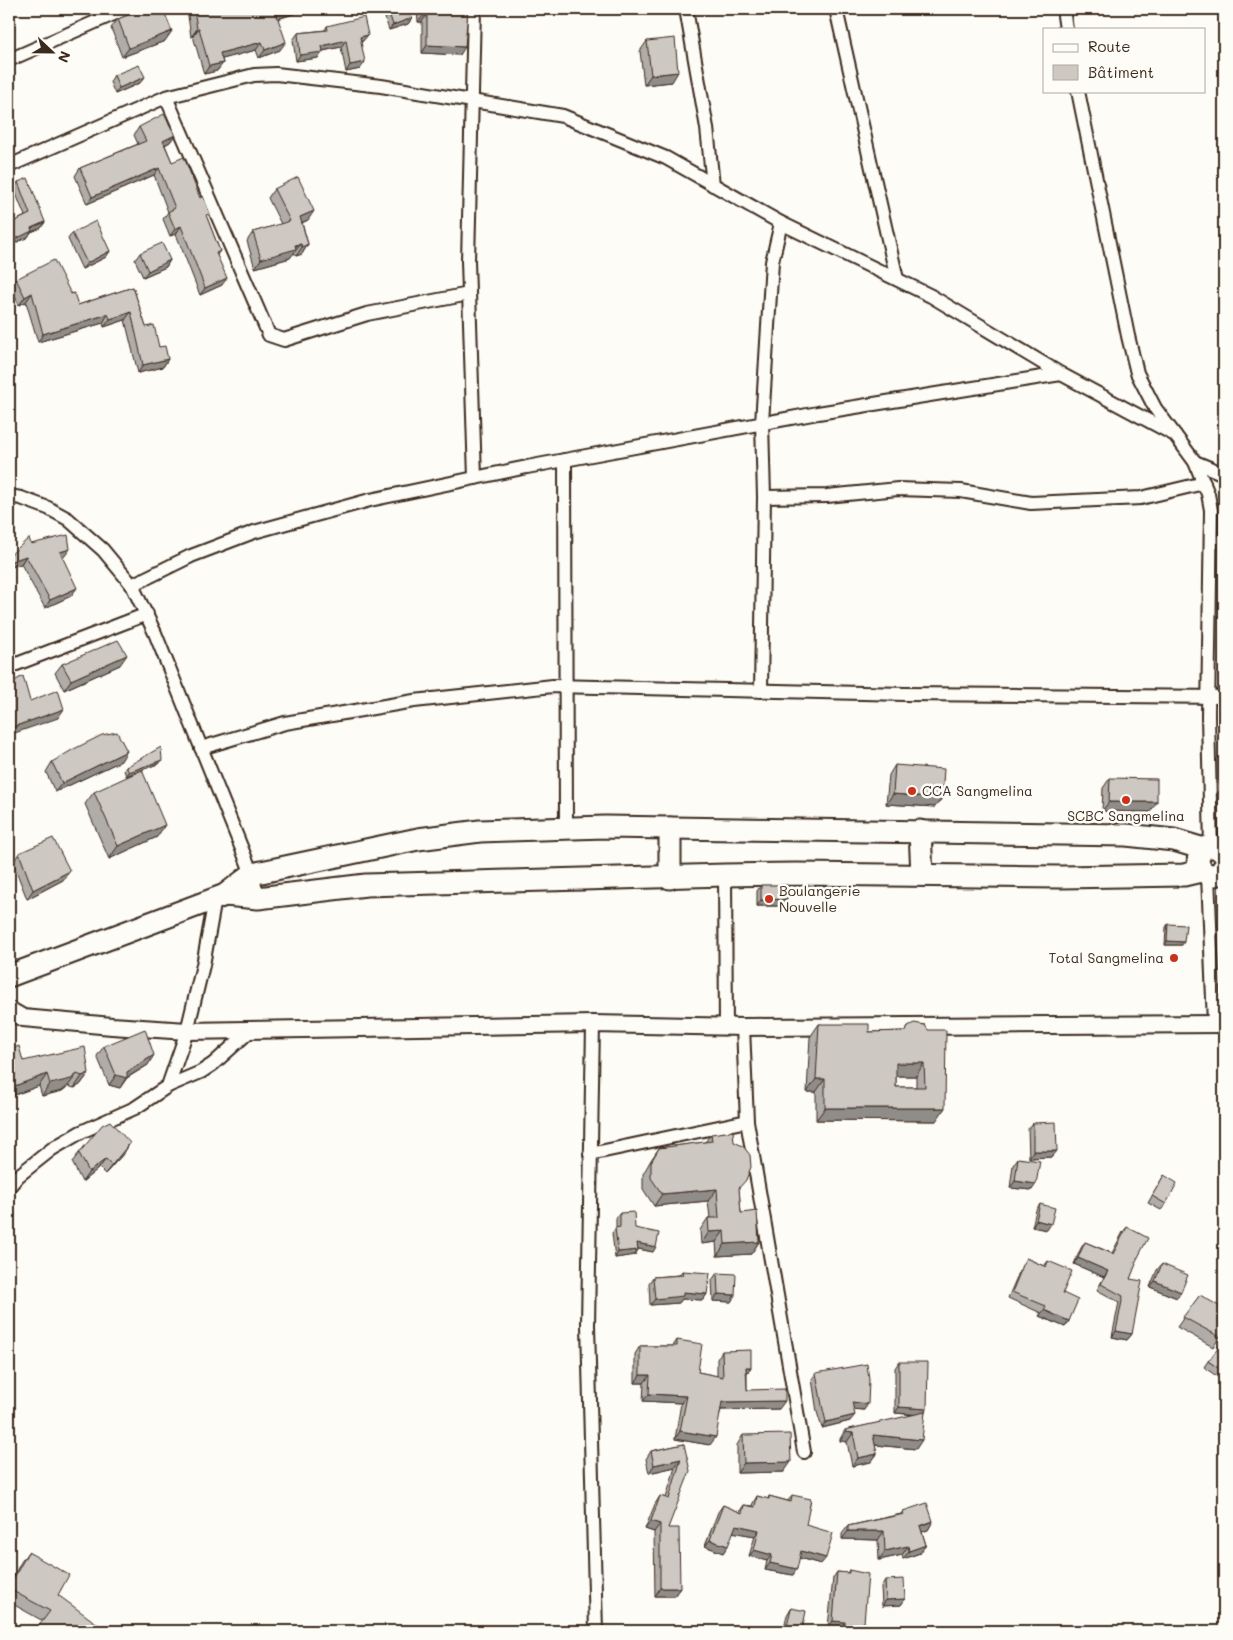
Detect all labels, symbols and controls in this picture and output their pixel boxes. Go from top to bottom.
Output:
north arrow [28,28,78,78]
legend [1043,28,1206,92]
text: Route [1088,36,1131,56]
text: N [54,49,75,66]
text: Bâtiment [1088,62,1154,82]
place label: CCA Sangmelina [922,781,1033,800]
marker: CCA Sangmelina [906,785,918,797]
marker: SCBC Sangmelina [1120,794,1132,806]
place label: SCBC Sangmelina [1067,806,1185,825]
place label: Boulangerie Nouvelle [779,881,860,916]
marker: Boulangerie Nouvelle [763,893,775,905]
place label: Total Sangmelina [1048,948,1164,967]
marker: Total Sangmelina [1168,952,1180,964]

